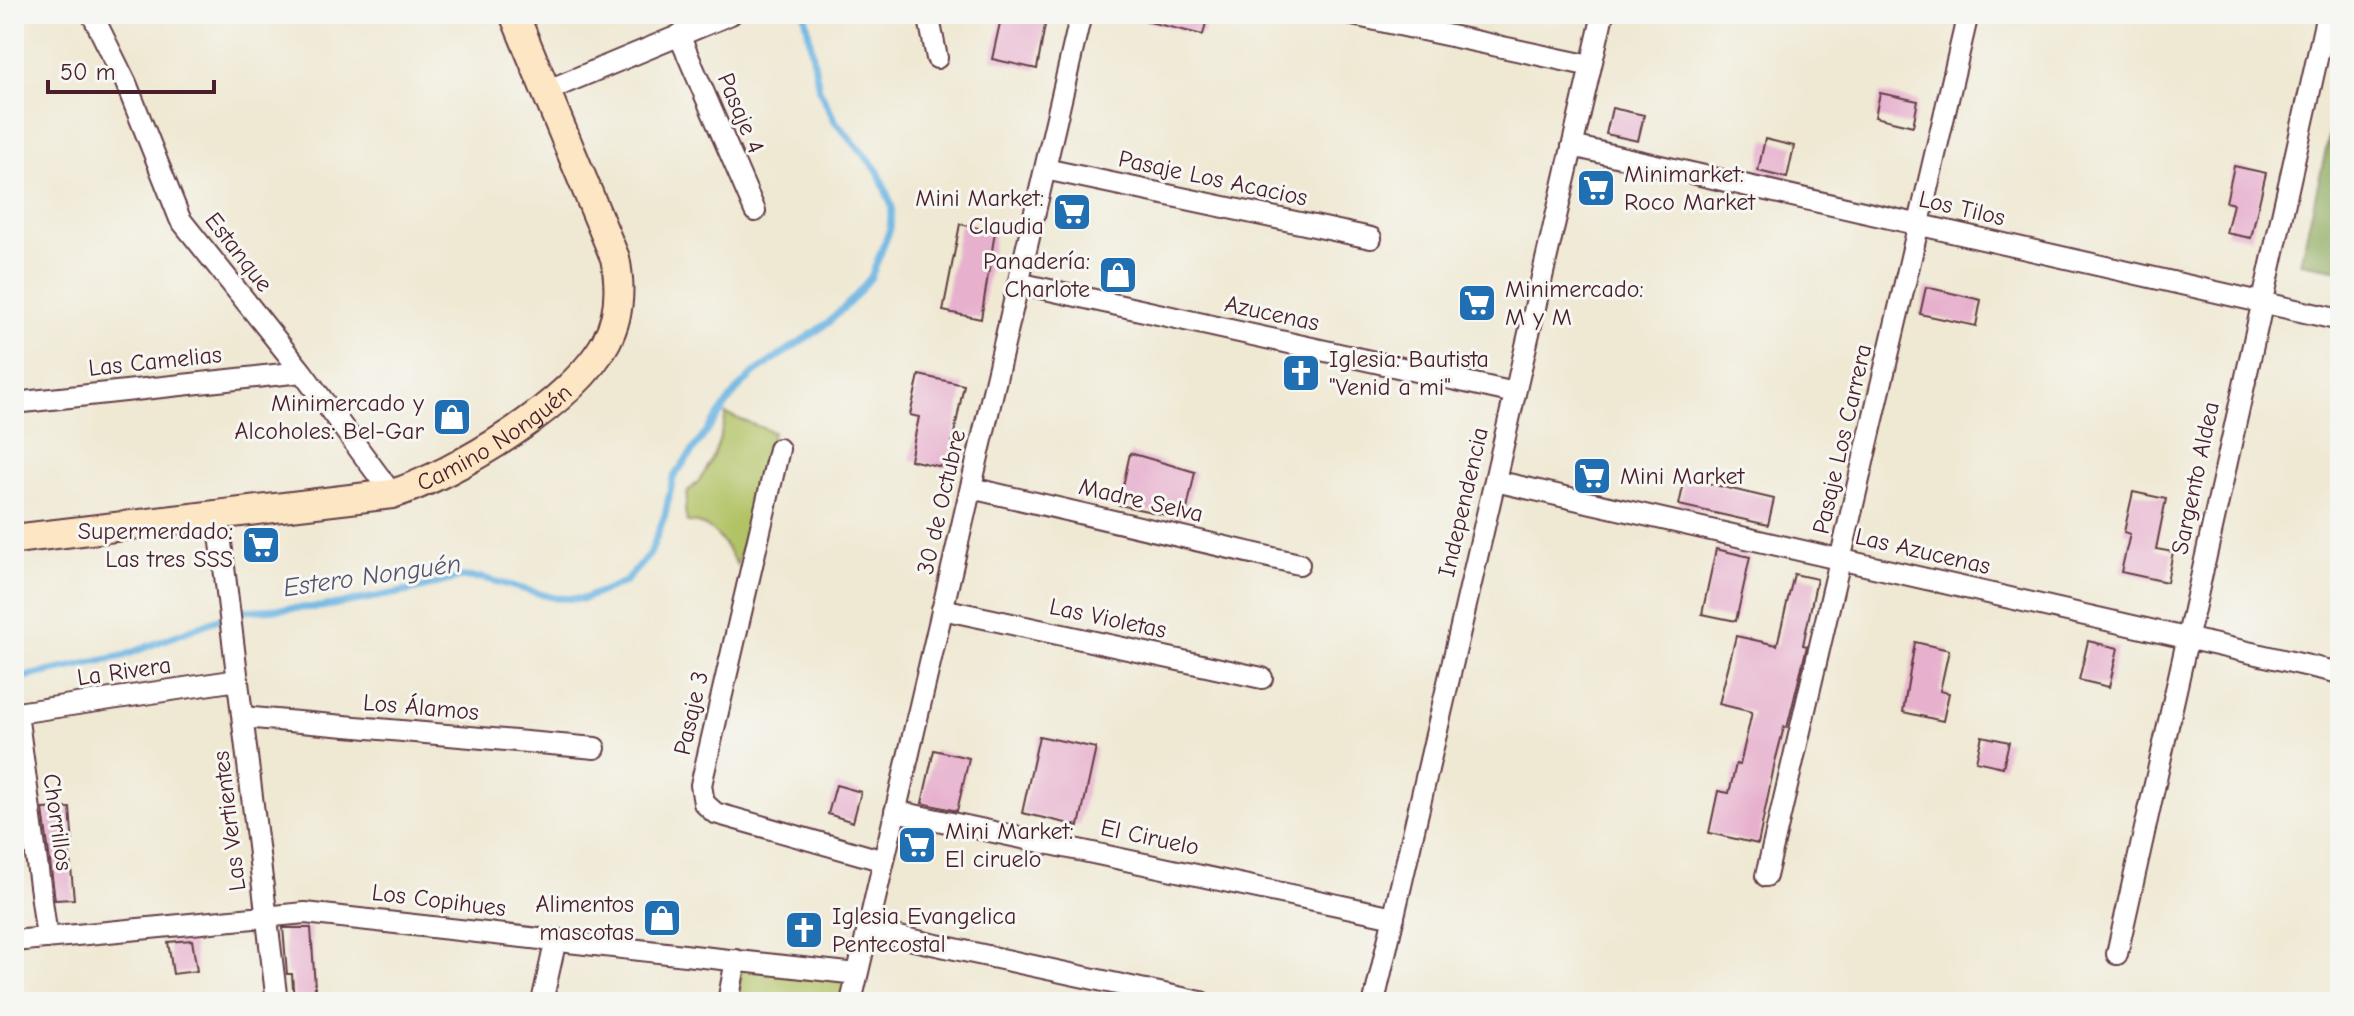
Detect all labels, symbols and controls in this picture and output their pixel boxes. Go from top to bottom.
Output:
scale bar [48,44,214,94]
text: 50 m [60,58,116,86]
street label: Pasaje 4 [712,69,770,157]
street label: Pasaje Los Acacios [1116,144,1310,212]
place label: Minimarket: Roco Market [1624,160,1756,216]
supermarket icon: Minimarket: Roco Market [1575,167,1617,209]
place label: Mini Market: Claudia [915,184,1044,240]
street label: Los Tilos [1916,184,2008,232]
supermarket icon: Mini Market: Claudia [1051,191,1093,233]
street label: Estanque [199,207,279,297]
place label: Panadería: Charlote [983,247,1090,303]
shop icon: Panadería: Charlote [1097,254,1139,296]
place label: Minimercado: M y M [1505,275,1644,331]
supermarket icon: Minimercado: M y M [1456,282,1498,324]
street label: Azucenas [1222,289,1322,337]
street label: Las Camelias [87,340,223,382]
street label: Pasaje Los Carrera [1807,341,1877,537]
place label: Iglesia: Bautista "Venid a mi" [1329,345,1489,401]
church icon: Iglesia: Bautista "Venid a mi" [1280,352,1322,394]
street label: Camino Nonguén [412,378,577,497]
place label: Minimercado y Alcoholes: Bel-Gar [234,389,424,445]
shop icon: Minimercado y Alcoholes: Bel-Gar [431,396,473,438]
street label: Sargento Aldea [2165,399,2225,557]
street label: Independencia [1432,424,1494,580]
street label: 30 de Octubre [911,427,971,577]
supermarket icon: Mini Market [1571,455,1613,497]
place label: Mini Market [1620,462,1745,490]
street label: Madre Selva [1076,472,1206,528]
place label: Supermerdado: Las tres SSS [78,517,233,573]
street label: Las Azucenas [1853,522,1993,580]
supermarket icon: Supermerdado: Las tres SSS [240,524,282,566]
water label: Estero Nonguén [281,549,463,603]
street label: Las Violetas [1047,592,1169,644]
street label: La Rivera [75,651,173,691]
street label: Pasaje 3 [668,668,714,758]
street label: Los Álamos [362,688,480,726]
street label: Las Vertientes [207,749,251,893]
street label: Chorrillos [37,772,79,872]
street label: El Ciruelo [1098,813,1202,861]
place label: Mini Market: El ciruelo [945,817,1074,873]
supermarket icon: Mini Market: El ciruelo [896,824,938,866]
street label: Los Copihues [370,878,508,922]
place label: Alimentos mascotas [536,890,634,946]
shop icon: Alimentos mascotas [641,897,683,939]
place label: Iglesia Evangelica Pentecostal [832,902,1016,958]
church icon: Iglesia Evangelica Pentecostal [783,909,825,951]

